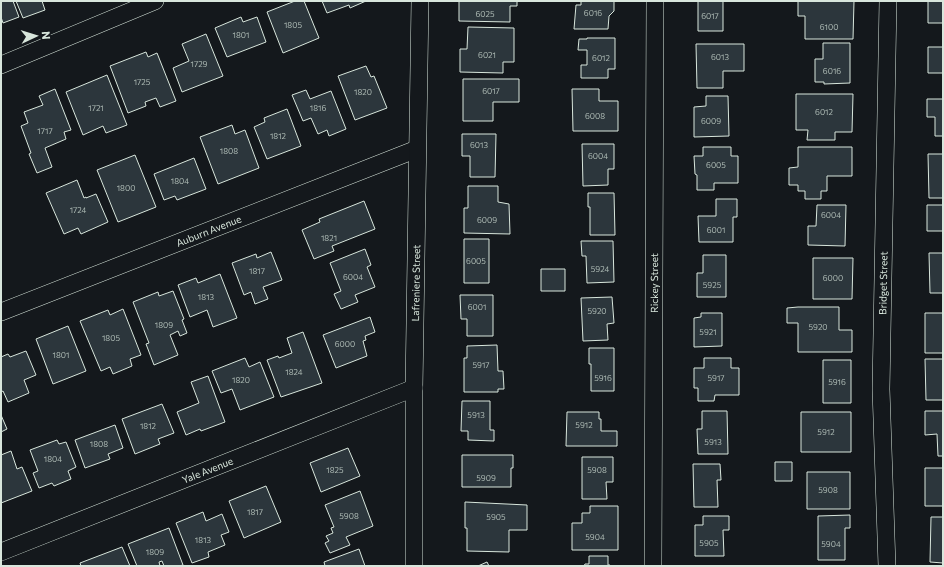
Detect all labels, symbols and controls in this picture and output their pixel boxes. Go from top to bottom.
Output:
house number: 6016 [584,8,602,18]
house number: 6025 [475,9,495,19]
house number: 6017 [701,11,719,21]
north arrow [16,16,56,56]
house number: 1805 [284,20,302,30]
house number: 6100 [820,22,838,32]
house number: 1801 [233,30,249,40]
text: N [40,31,53,40]
house number: 6021 [478,50,496,60]
house number: 6013 [711,52,729,62]
house number: 6012 [592,53,611,63]
house number: 1729 [191,59,208,69]
house number: 6016 [823,66,841,76]
house number: 1725 [134,77,151,87]
house number: 6017 [482,86,500,96]
house number: 1820 [354,87,372,97]
house number: 1721 [88,103,104,113]
house number: 1816 [310,103,326,113]
house number: 6012 [815,107,834,117]
house number: 6008 [585,111,605,121]
house number: 6009 [701,116,721,126]
house number: 1717 [37,126,53,136]
house number: 1812 [270,131,287,141]
house number: 6013 [470,140,488,150]
house number: 1808 [220,146,238,156]
house number: 6004 [588,151,608,161]
house number: 6005 [706,160,726,170]
house number: 1804 [171,176,189,186]
house number: 1800 [117,183,135,193]
house number: 1724 [70,205,87,215]
house number: 6004 [821,210,841,220]
street label: Auburn Avenue [174,212,243,249]
house number: 6009 [477,215,497,225]
house number: 6001 [707,225,725,235]
house number: 1821 [321,233,337,243]
street label: Lafreniere Street [409,244,422,322]
street label: Bridget Street [876,251,889,315]
street label: Rickey Street [648,253,660,313]
house number: 6005 [466,256,486,266]
house number: 5924 [591,264,609,274]
house number: 1817 [249,266,265,276]
house number: 6004 [343,272,363,282]
house number: 6000 [823,273,843,283]
house number: 5925 [703,280,722,290]
house number: 1813 [198,292,215,302]
house number: 6001 [468,302,486,312]
house number: 5920 [587,306,607,316]
house number: 1809 [155,320,173,330]
house number: 5920 [808,322,828,332]
house number: 5921 [699,327,717,337]
house number: 1805 [102,333,120,343]
house number: 6000 [335,339,355,349]
house number: 1801 [53,350,69,360]
house number: 5917 [472,360,490,370]
house number: 1824 [285,367,303,377]
house number: 5916 [594,373,612,383]
house number: 5917 [707,373,725,383]
house number: 1820 [232,375,250,385]
house number: 5916 [828,377,846,387]
house number: 5913 [467,410,485,420]
house number: 5912 [575,420,593,430]
house number: 1812 [140,421,157,431]
house number: 5912 [817,427,835,437]
house number: 5913 [704,437,722,447]
house number: 1808 [90,439,108,449]
house number: 1804 [44,454,62,464]
street label: Yale Avenue [180,455,235,486]
house number: 1825 [326,465,344,475]
house number: 5908 [587,465,607,475]
house number: 5909 [476,473,496,483]
house number: 5908 [818,485,838,495]
house number: 1817 [247,507,263,517]
house number: 5908 [339,511,359,521]
house number: 5905 [486,512,506,522]
house number: 5904 [585,532,605,542]
house number: 1813 [195,535,212,545]
house number: 5905 [699,538,719,548]
house number: 5904 [821,539,841,549]
house number: 1809 [146,547,164,557]

